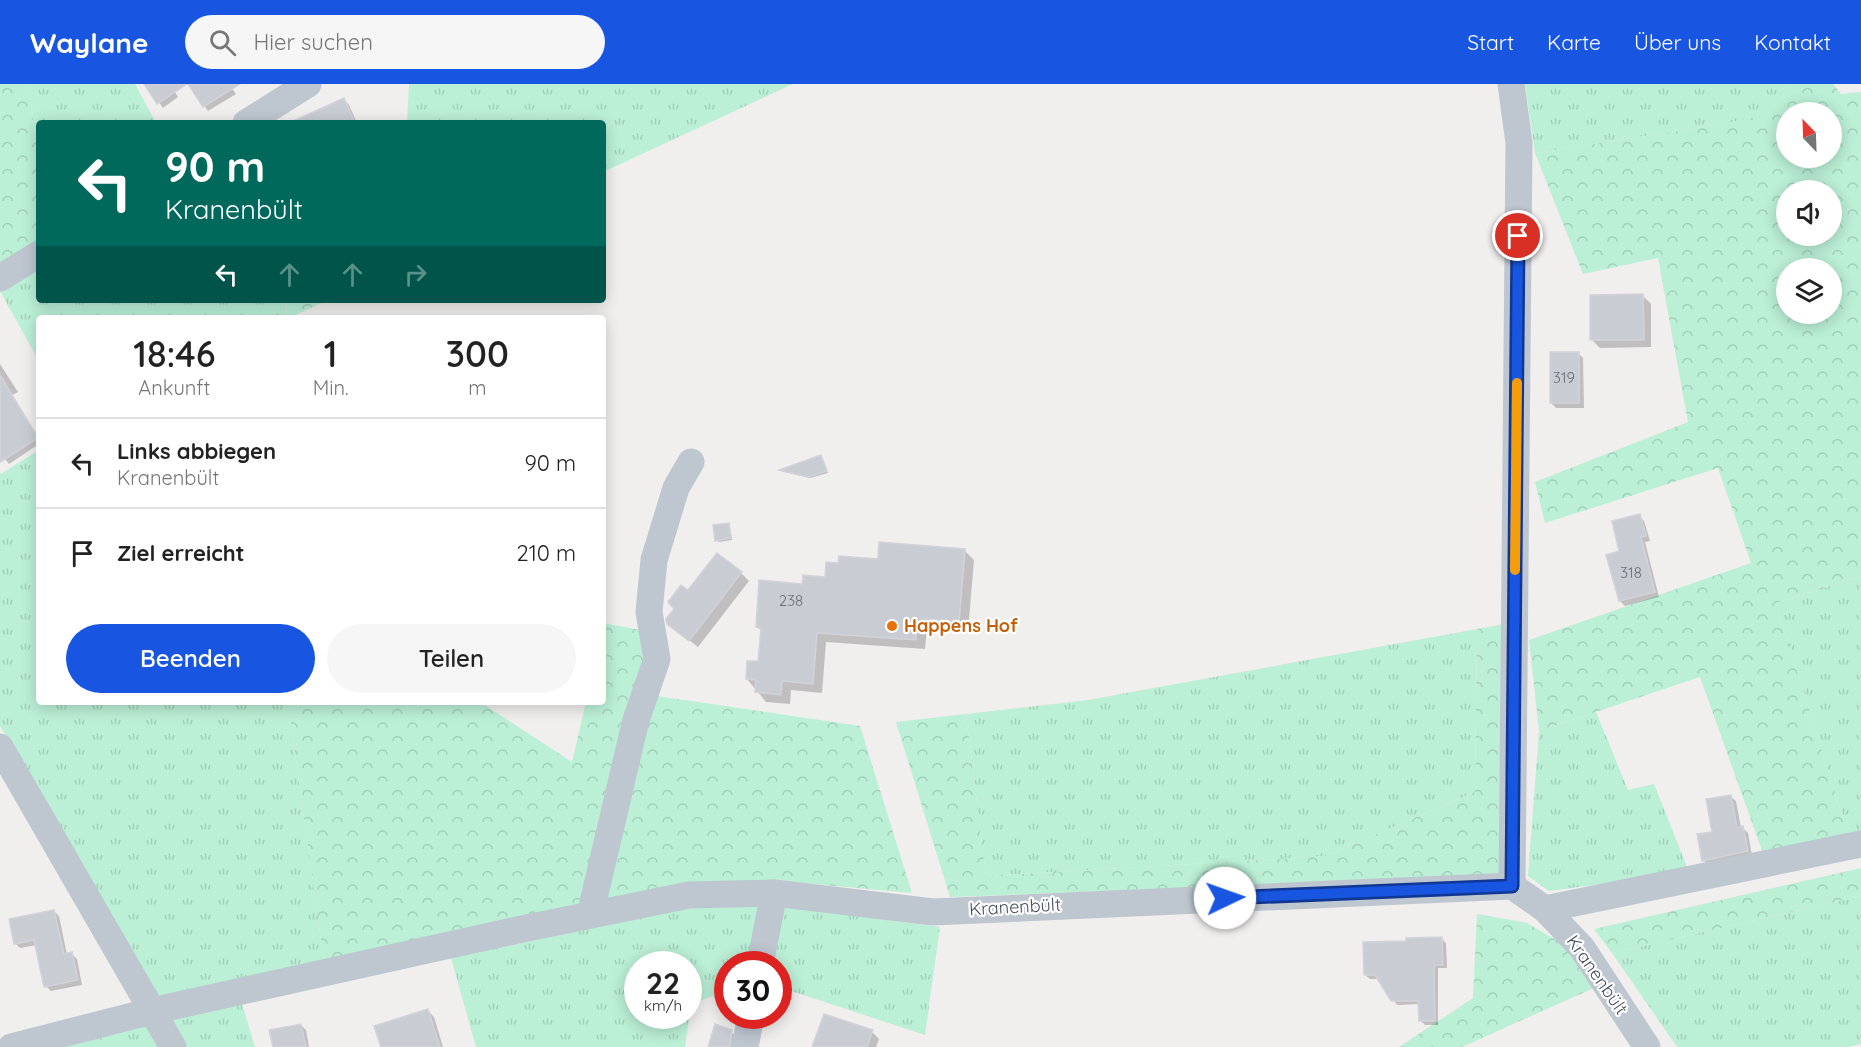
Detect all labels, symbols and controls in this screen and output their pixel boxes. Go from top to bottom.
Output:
search box [185,15,605,69]
text: Waylane [30,25,149,60]
icon: search [206,26,239,59]
text: Hier suchen [254,28,373,56]
text: Start [1467,29,1514,55]
text: Karte [1547,29,1601,55]
text: Über uns [1634,29,1721,55]
text: Kontakt [1754,29,1831,55]
north arrow [1776,102,1842,168]
map controls [1776,102,1842,324]
text: 90 m [165,140,265,193]
icon: left [66,144,144,222]
button: sound [1776,180,1842,246]
text: Kranenbült [165,192,303,226]
pin [1492,210,1543,261]
icon: arrive [1501,219,1534,252]
icon: left [210,258,243,291]
icon: ahead [273,258,306,291]
icon: ahead [336,258,369,291]
icon: right [399,258,432,291]
button: layers [1776,258,1842,324]
text: 18:46 [133,331,216,376]
text: 1 [324,331,338,376]
text: 300 [446,331,509,376]
house number: 319 [1553,368,1575,387]
text: Ankunft [138,375,210,400]
text: Min. [313,375,349,400]
text: m [468,375,486,400]
text: Links abbiegen [117,437,276,465]
icon: left [66,447,99,480]
text: 90 m [525,449,576,477]
text: Kranenbült [117,465,219,490]
icon: arrive [66,537,99,570]
text: Ziel erreicht [117,539,245,567]
text: 210 m [517,539,576,567]
house number: 318 [1620,563,1642,582]
house number: 238 [779,591,803,610]
place label: Happens Hof [904,614,1018,637]
marker: Happens Hof [885,619,899,633]
button: Beenden [66,624,315,693]
button: Teilen [327,624,576,693]
position arrow [1193,866,1257,930]
street label: Kranenbült [968,893,1061,920]
street label: Kranenbült [1562,930,1633,1019]
speed limit sign: 30 [714,951,792,1029]
text: 22 [646,964,680,1002]
text: km/h [644,996,682,1015]

